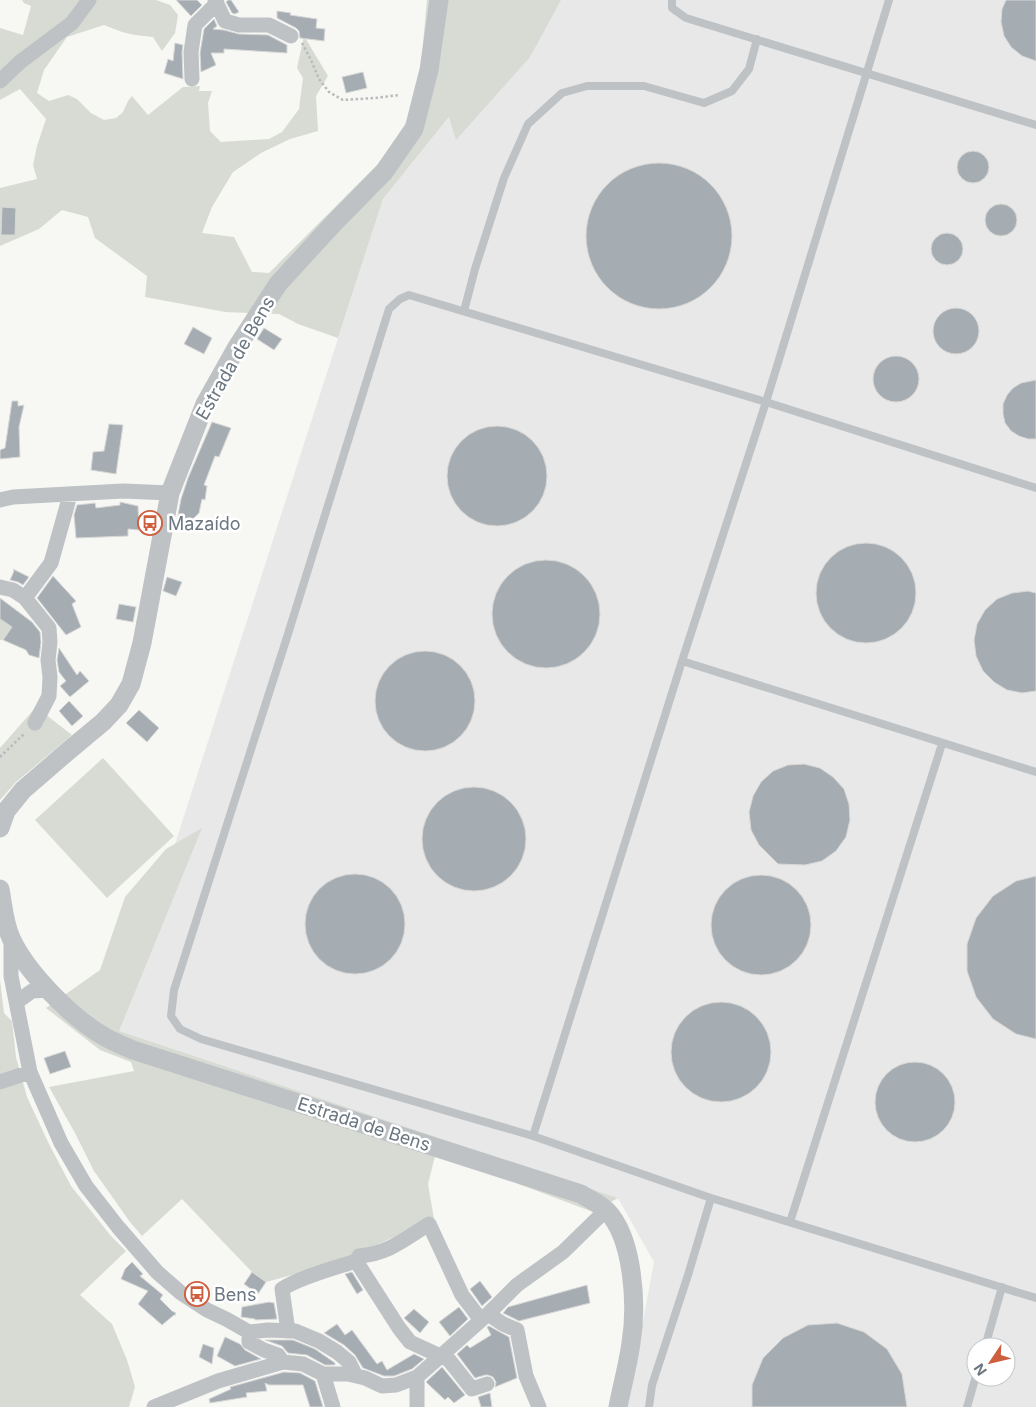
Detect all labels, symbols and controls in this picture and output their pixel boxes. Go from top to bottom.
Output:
street label: Estrada de Bens [191,293,279,423]
bus stop icon: Mazaído [137,510,163,536]
place label: Mazaído [168,513,241,534]
street label: Estrada de Bens [295,1093,433,1155]
bus stop icon: Bens [184,1281,210,1307]
place label: Bens [214,1284,256,1305]
north arrow [966,1337,1016,1387]
text: N [970,1360,990,1379]

